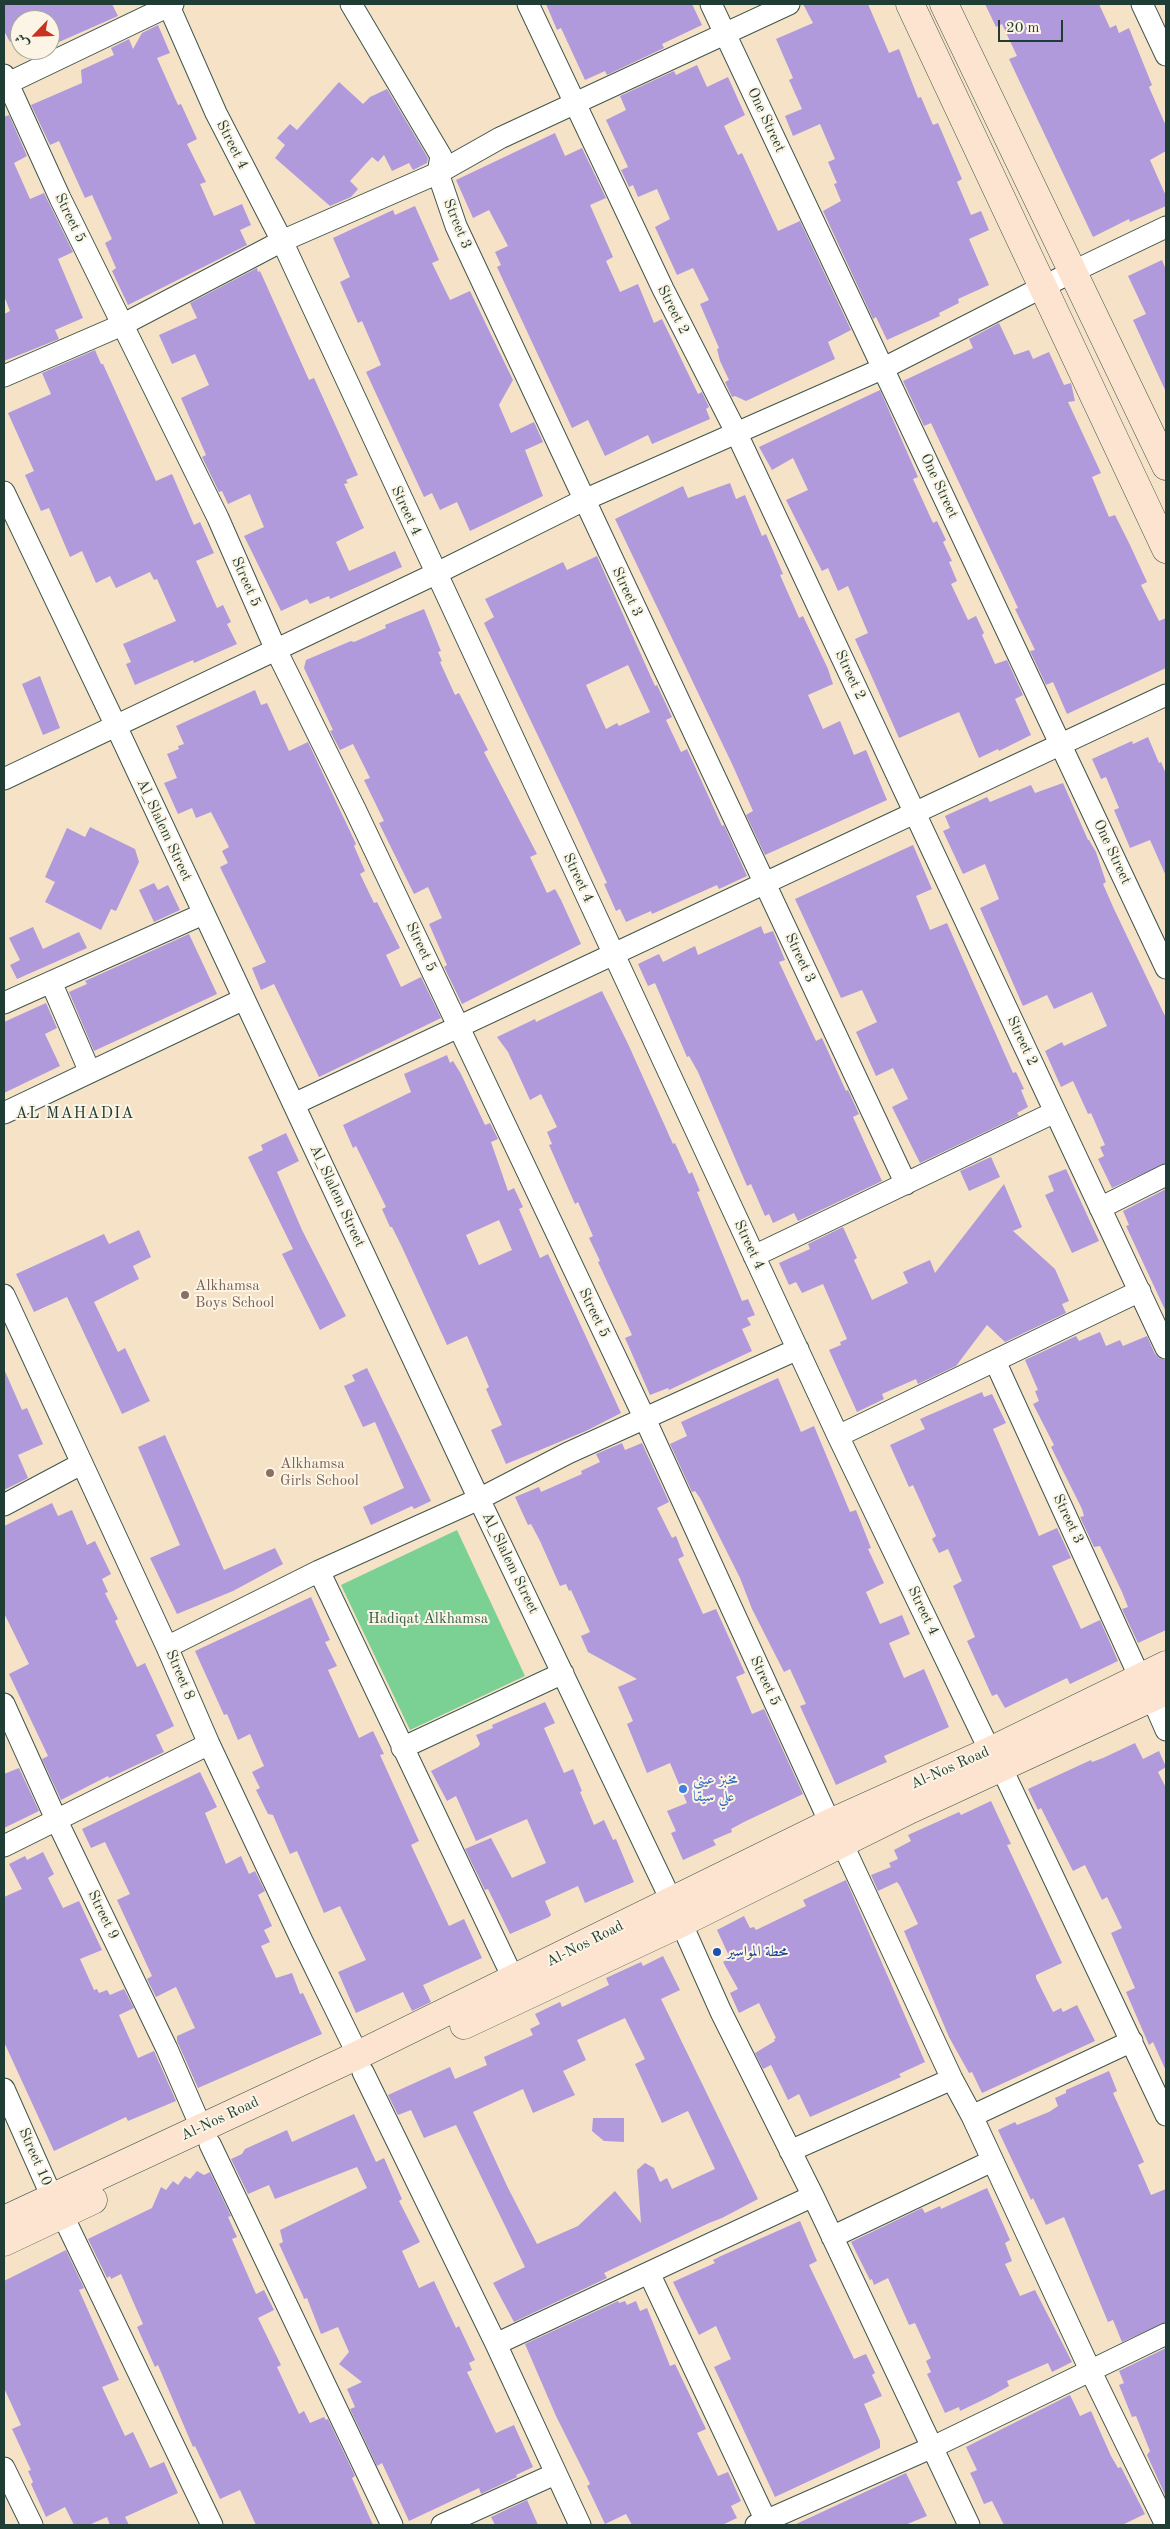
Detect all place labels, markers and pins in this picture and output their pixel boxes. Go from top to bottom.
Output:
place label: Alkhamsa Boys School [195,1277,274,1312]
marker: Alkhamsa Boys School [179,1289,191,1301]
place label: Alkhamsa Girls School [280,1455,359,1490]
marker: Alkhamsa Girls School [264,1467,276,1479]
place label: مخبز عيني علي سيقا [693,1771,738,1806]
marker: مخبز عيني علي سيقا [677,1783,689,1795]
place label: محطة المواسير [727,1943,788,1961]
marker: محطة المواسير [711,1946,723,1958]

